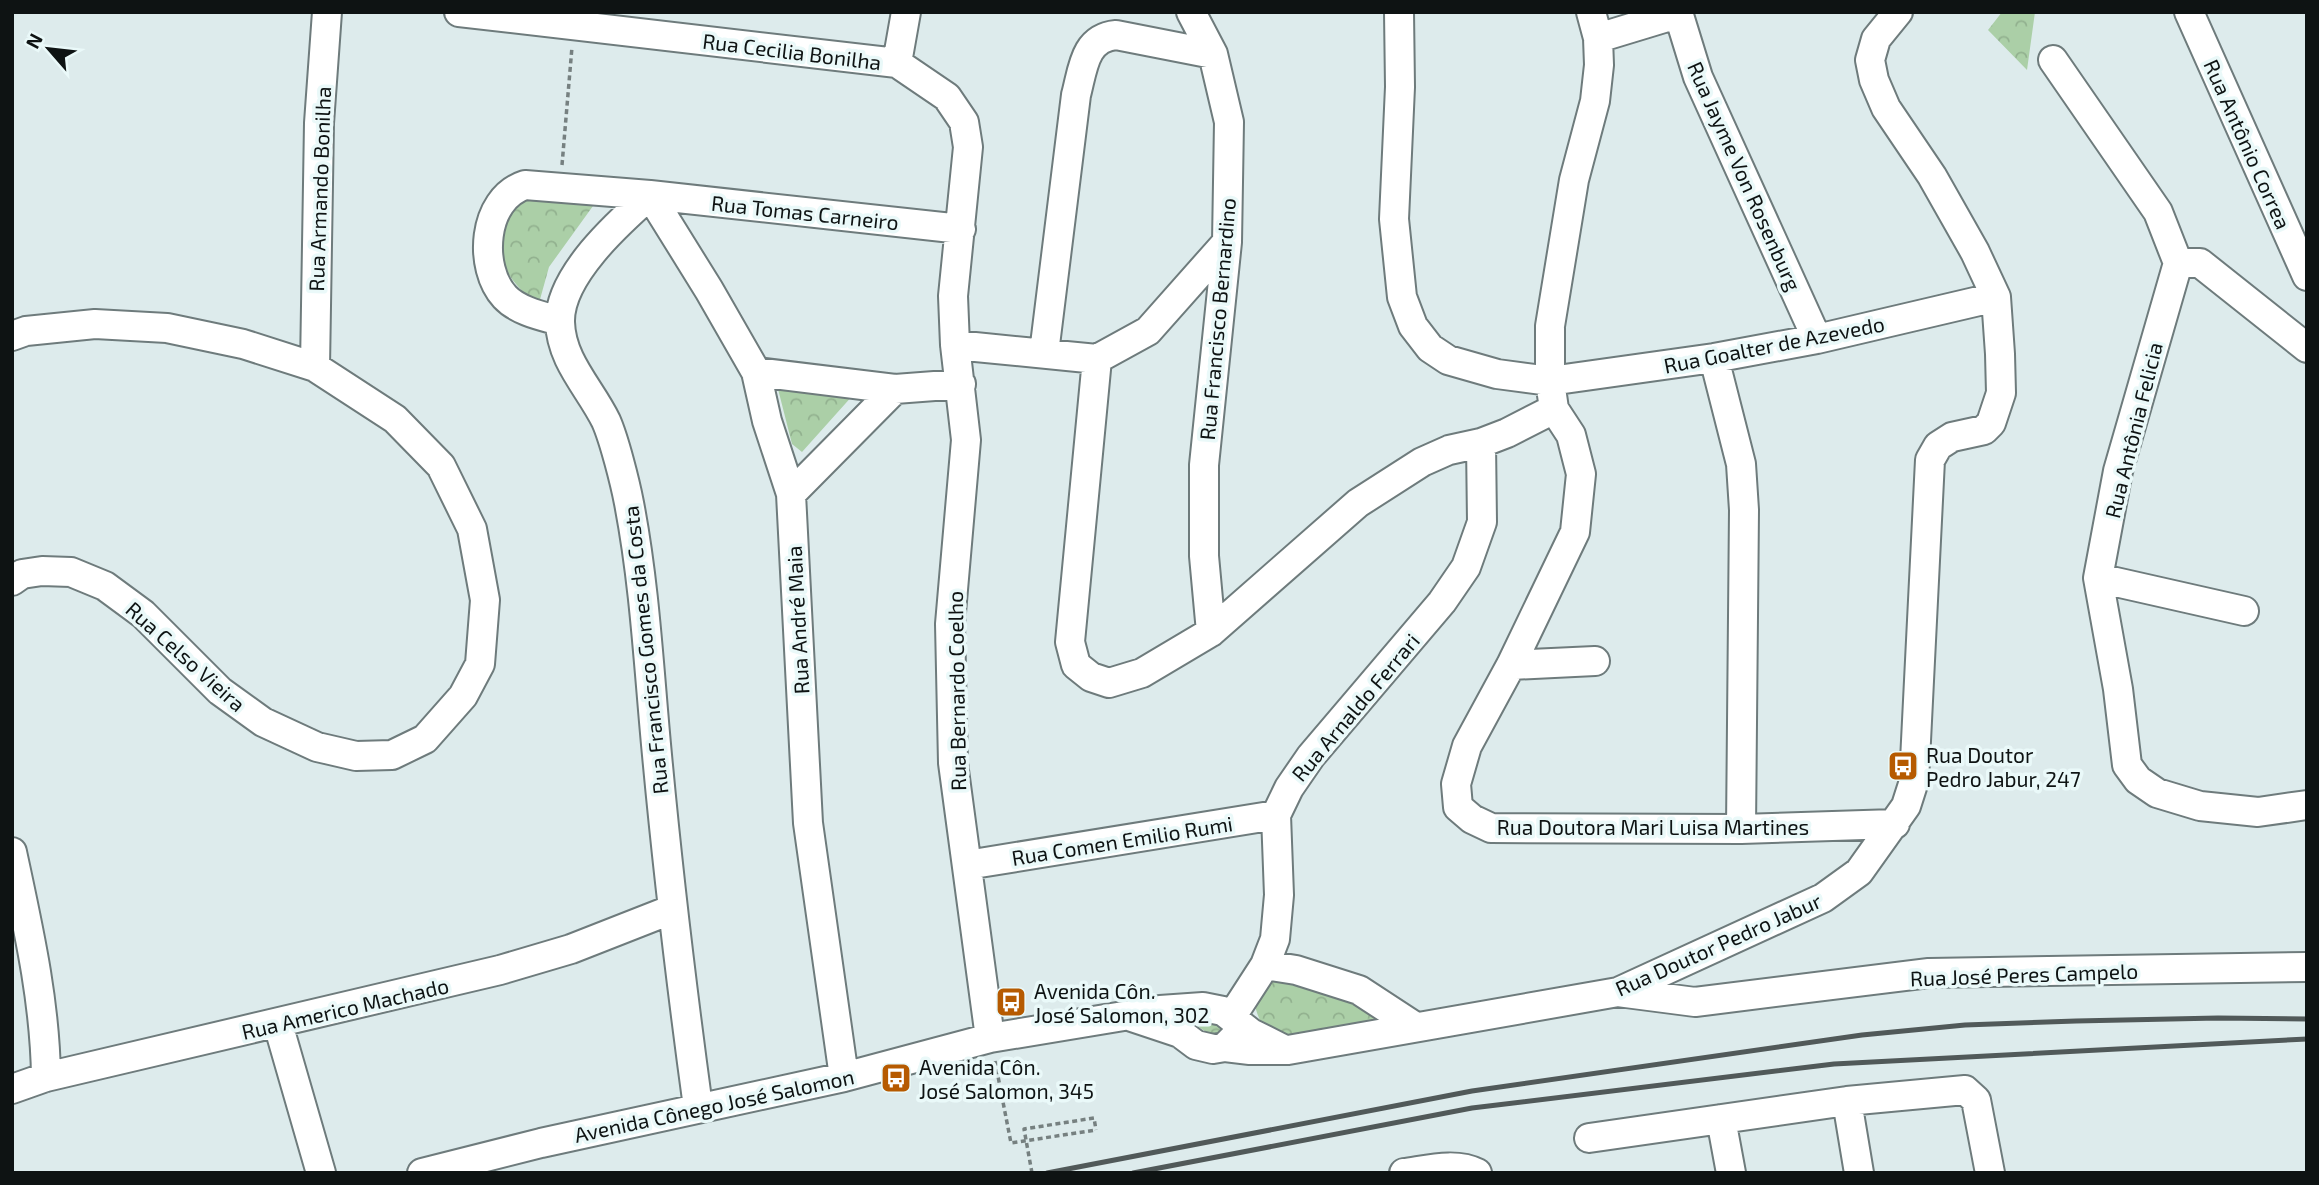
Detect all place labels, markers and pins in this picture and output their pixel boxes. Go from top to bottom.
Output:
place label: Rua Doutor Pedro Jabur, 247 [1926,742,2081,791]
bus stop icon: Rua Doutor Pedro Jabur, 247 [1886,749,1920,783]
place label: Avenida Côn. José Salomon, 302 [1034,978,1209,1027]
bus stop icon: Avenida Côn. José Salomon, 302 [994,985,1028,1019]
place label: Avenida Côn. José Salomon, 345 [919,1054,1094,1103]
bus stop icon: Avenida Côn. José Salomon, 345 [879,1061,913,1095]

